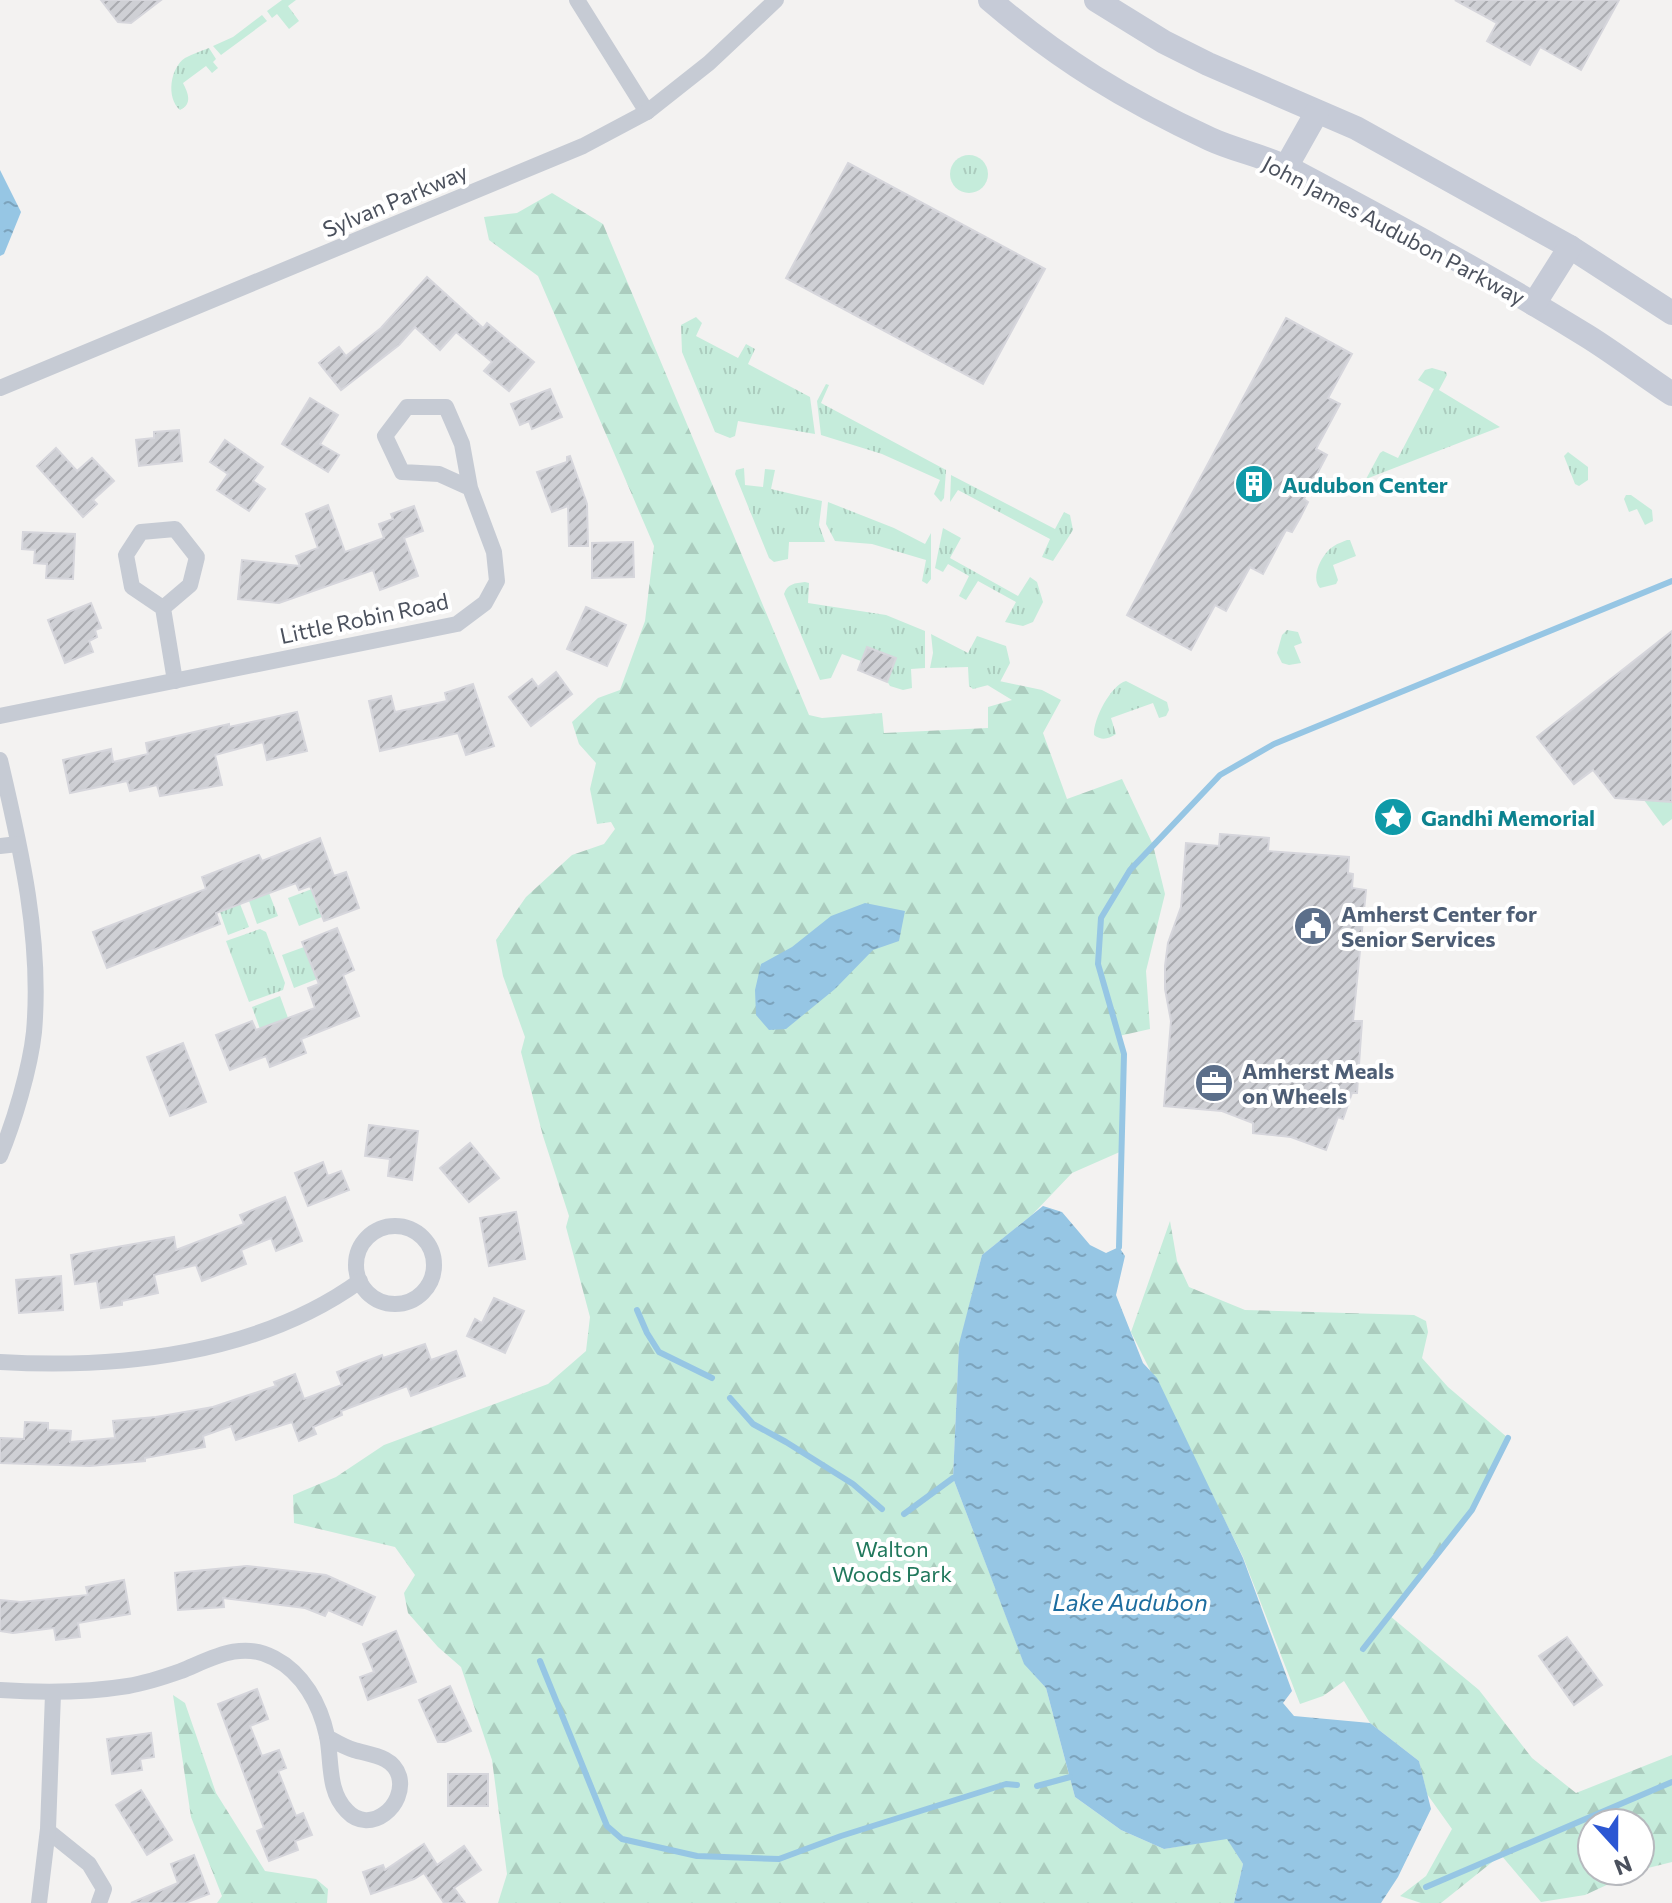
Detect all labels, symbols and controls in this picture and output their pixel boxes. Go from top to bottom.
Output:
street label: John James Audubon Parkway [1258,149,1530,311]
street label: Sylvan Parkway [318,157,472,243]
building icon: Audubon Center [1233,463,1275,505]
place label: Audubon Center [1282,471,1448,498]
street label: Little Robin Road [277,587,451,649]
place icon: Gandhi Memorial [1372,796,1414,838]
place label: Gandhi Memorial [1421,804,1595,831]
place label: Amherst Center for Senior Services [1341,900,1537,952]
public building icon: Amherst Center for Senior Services [1292,905,1334,947]
place label: Amherst Meals on Wheels [1242,1057,1394,1109]
office icon: Amherst Meals on Wheels [1193,1062,1235,1104]
park label: Walton Woods Park [832,1535,952,1587]
water label: Lake Audubon [1052,1587,1208,1616]
north arrow [1576,1807,1656,1887]
text: N [1611,1851,1636,1882]

